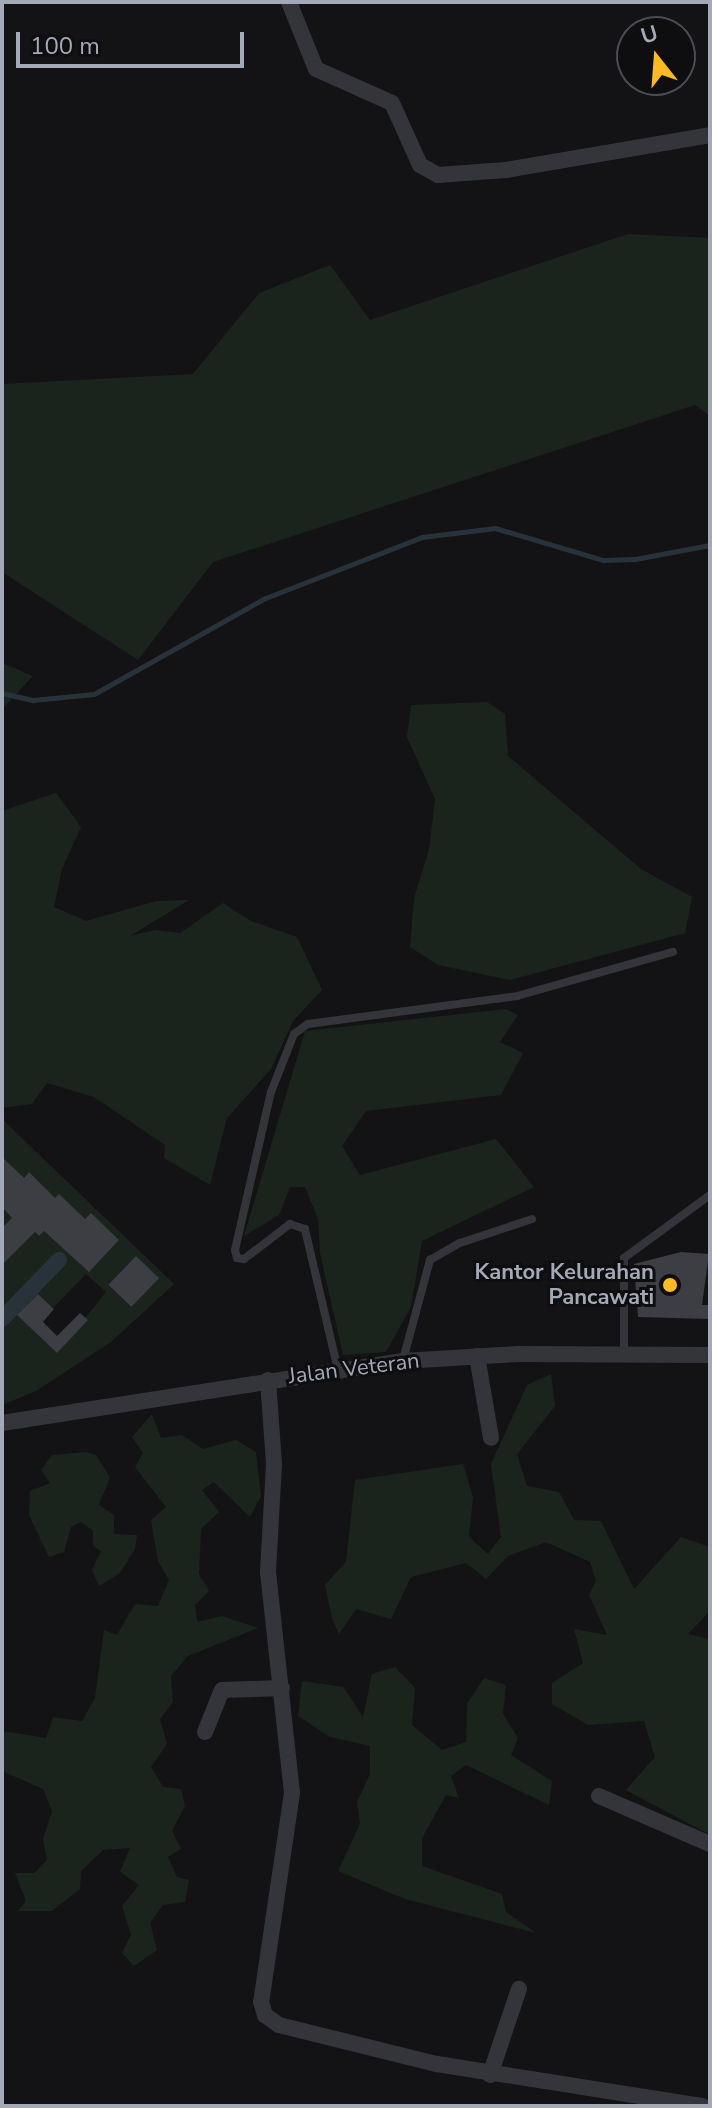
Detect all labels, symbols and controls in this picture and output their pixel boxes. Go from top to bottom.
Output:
scale bar [20,16,248,66]
north arrow [616,16,696,96]
text: U [637,18,662,52]
text: 100 m [30,30,100,62]
place label: Kantor Kelurahan Pancawati [475,1259,654,1310]
marker: Kantor Kelurahan Pancawati [661,1276,679,1294]
street label: Jalan Veteran [287,1348,421,1390]

